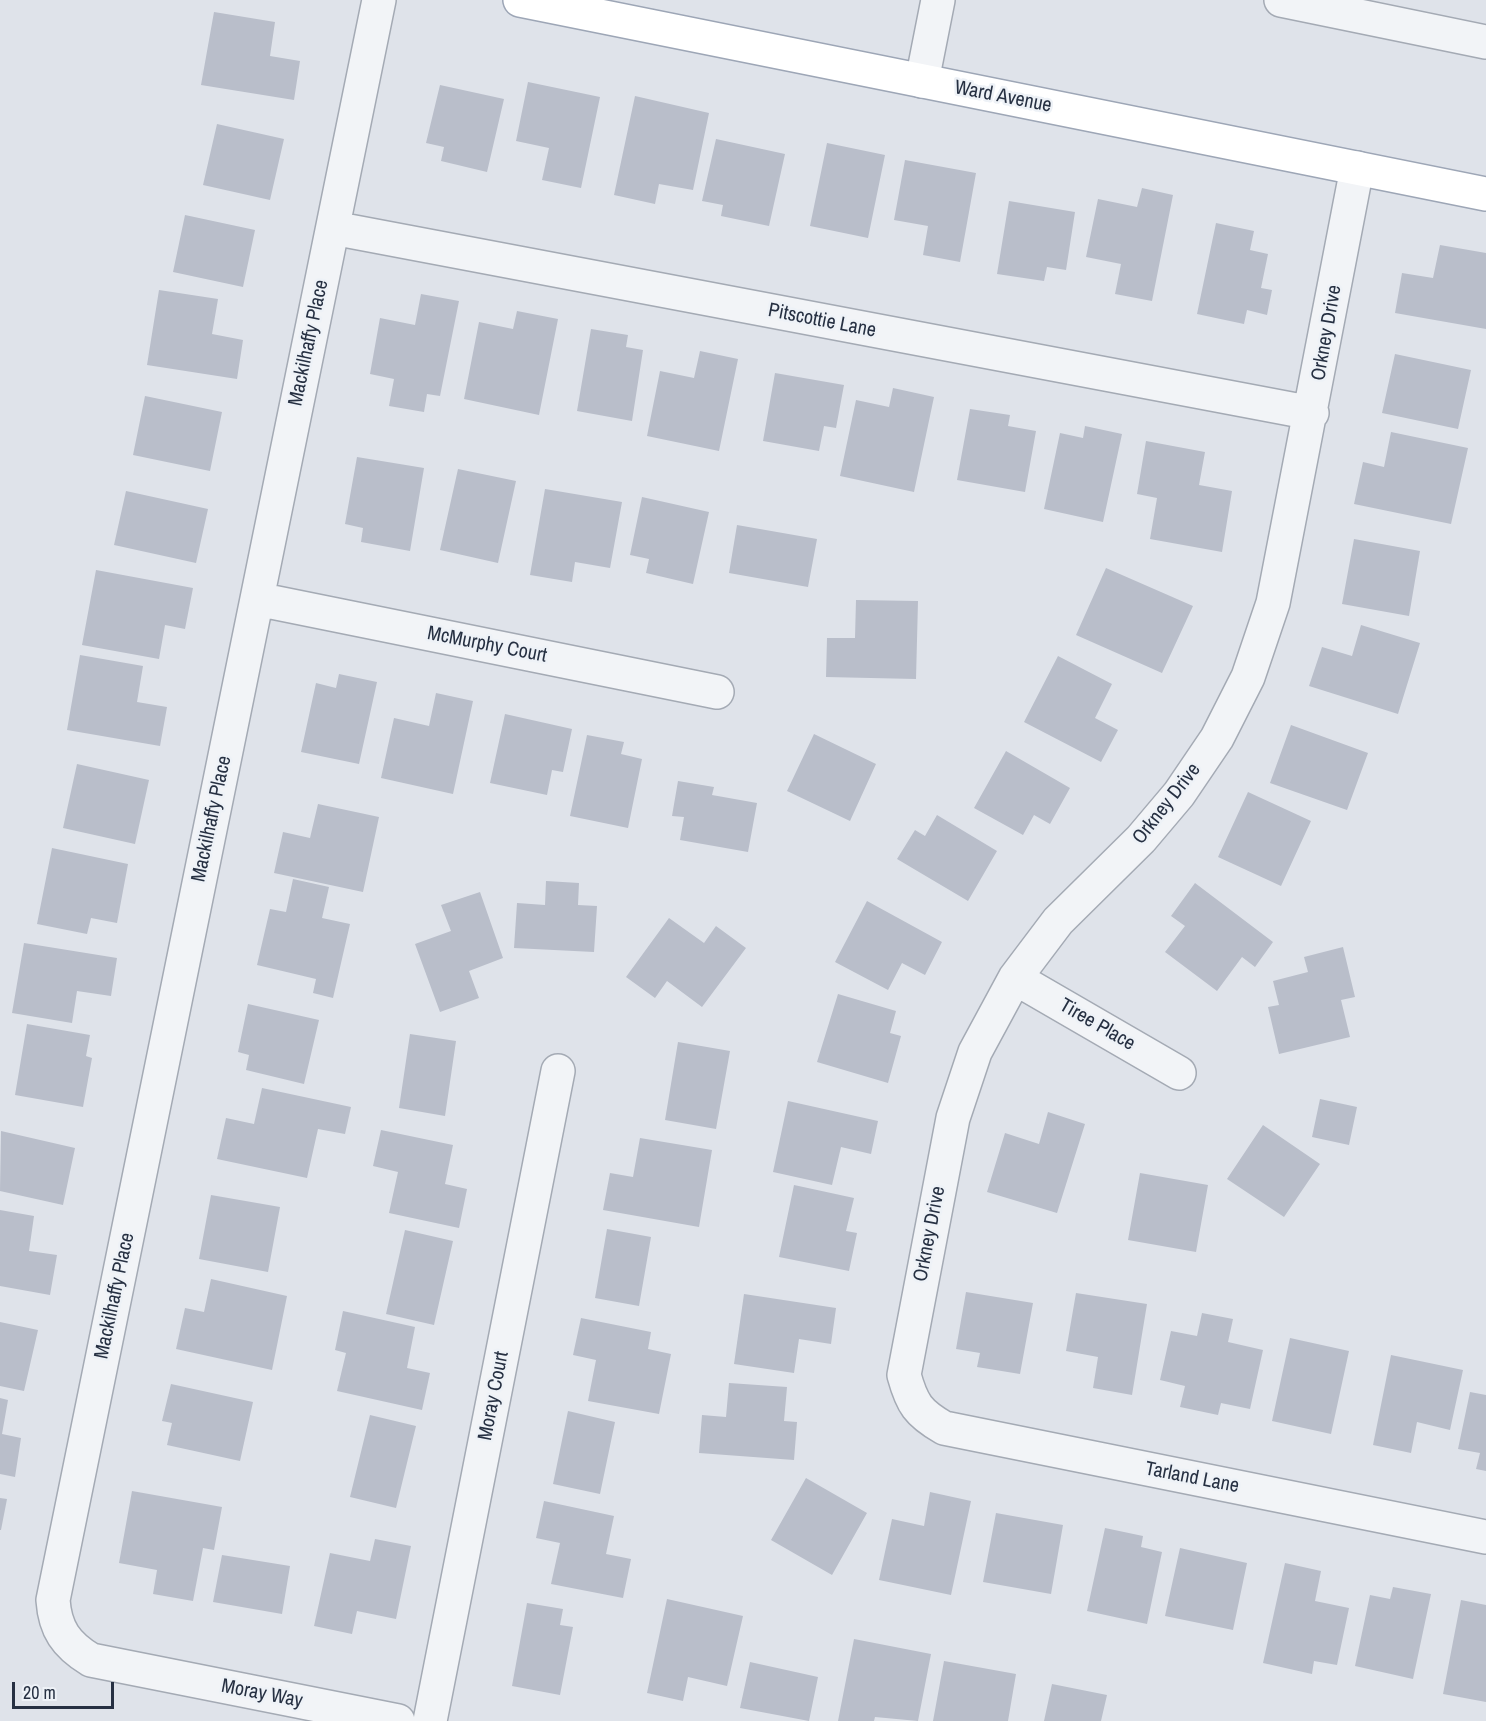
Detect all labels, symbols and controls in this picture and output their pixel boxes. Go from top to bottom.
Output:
street label: Ward Avenue [952,76,1054,118]
street label: Mackilhaffy Place [284,278,334,408]
street label: Orkney Drive [1307,283,1347,383]
street label: Pitscottie Lane [766,299,878,343]
street label: McMurphy Court [425,622,549,668]
street label: Mackilhaffy Place [187,754,237,884]
street label: Orkney Drive [1128,759,1206,849]
street label: Tiree Place [1055,994,1139,1056]
street label: Orkney Drive [909,1184,951,1284]
street label: Mackilhaffy Place [90,1231,140,1361]
street label: Moray Court [474,1349,514,1443]
street label: Tarland Lane [1143,1457,1241,1499]
scale bar [15,1670,117,1708]
street label: Moray Way [219,1674,305,1714]
text: 20 m [23,1680,56,1705]

